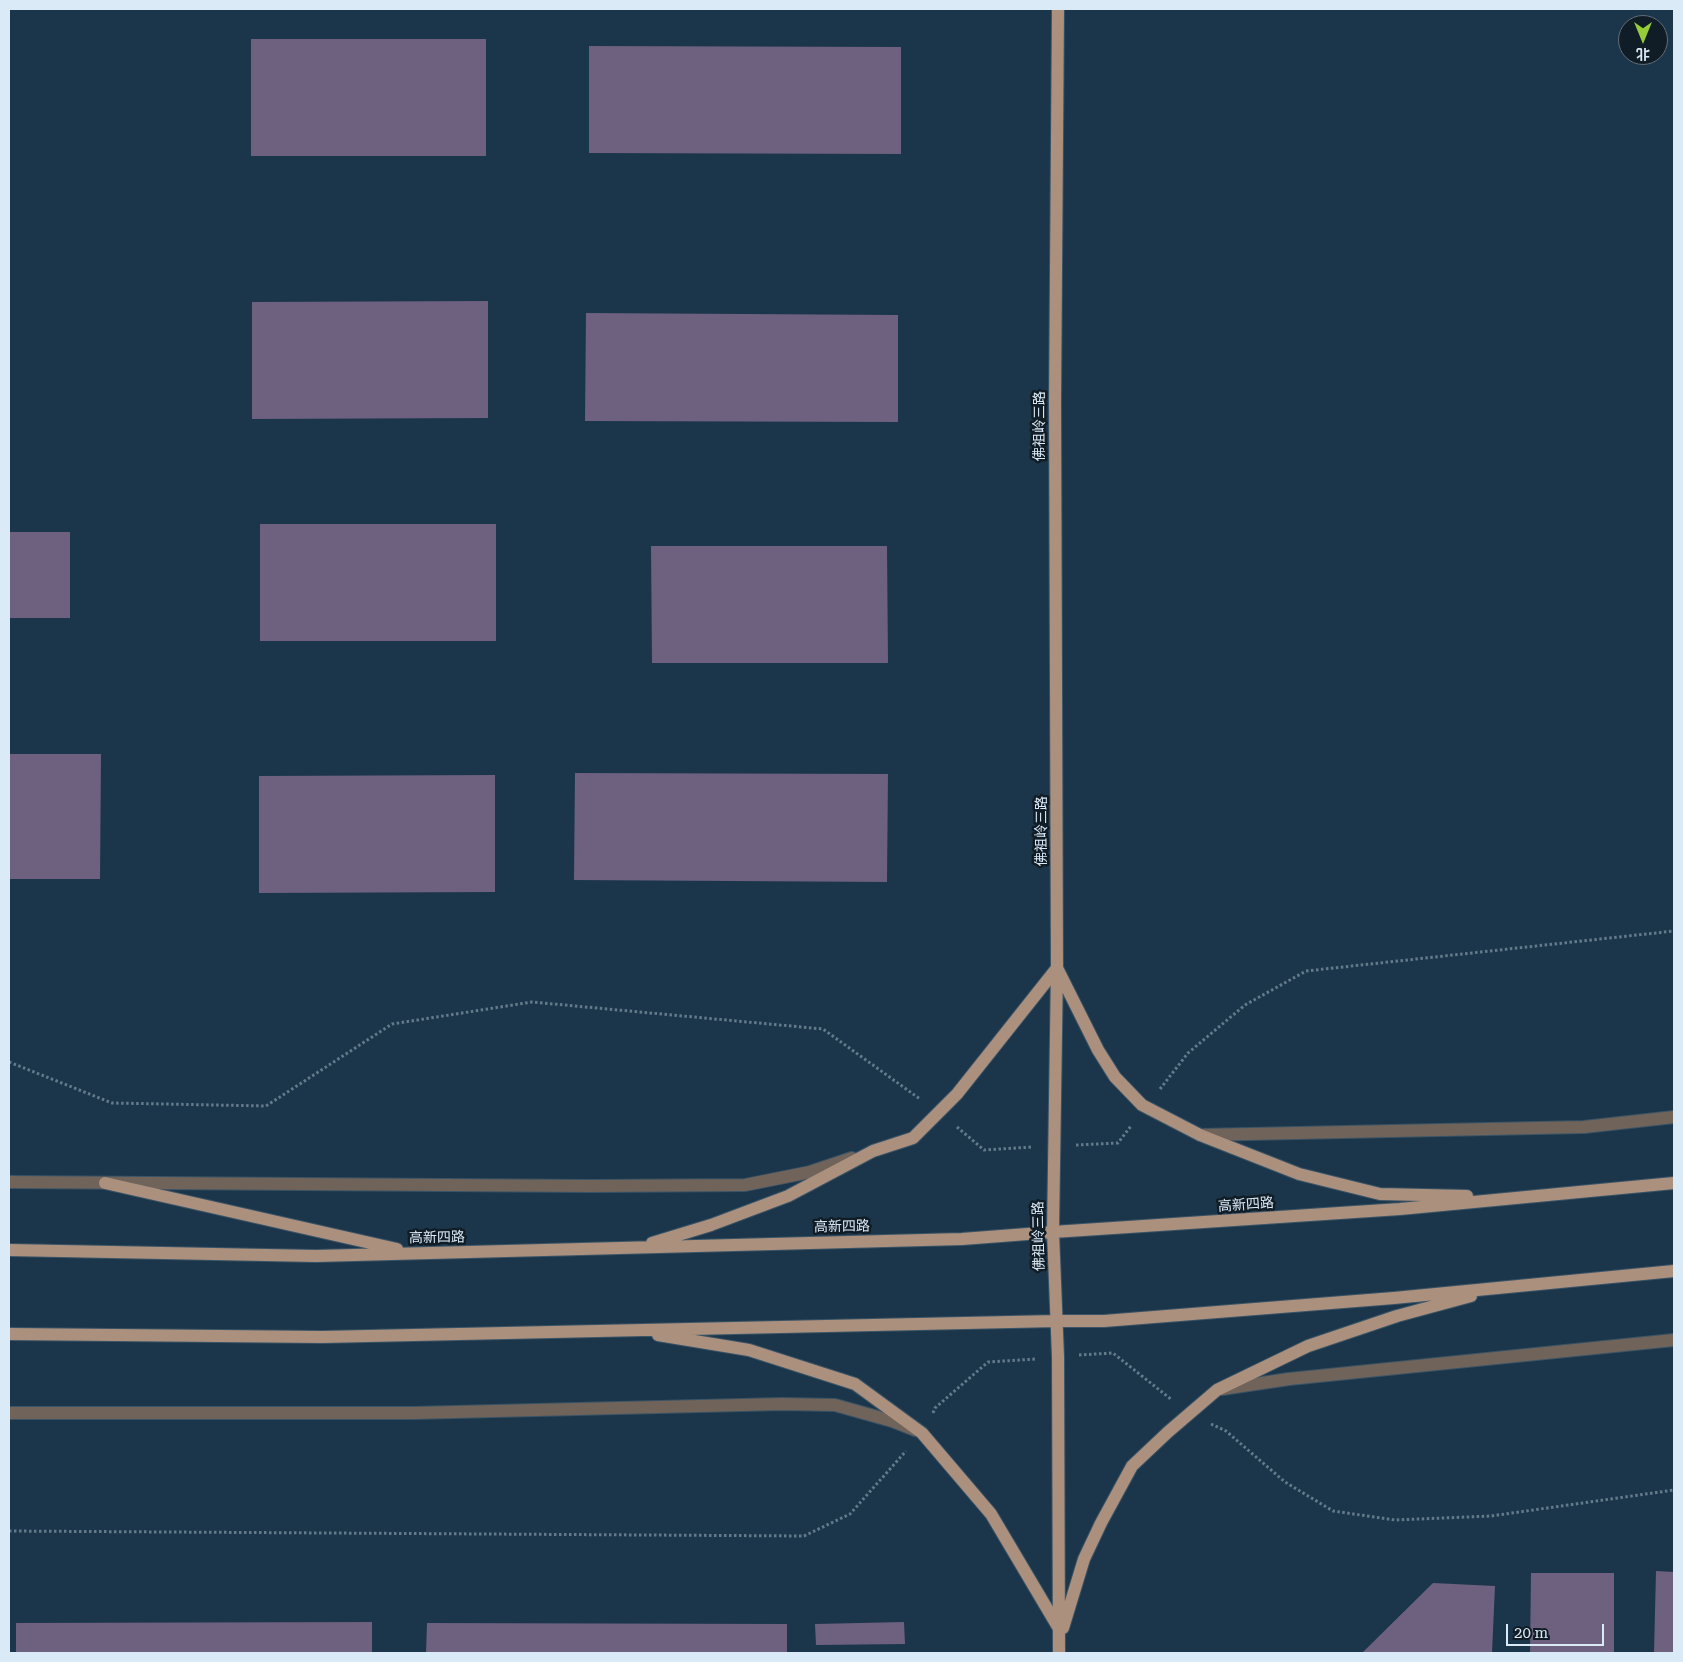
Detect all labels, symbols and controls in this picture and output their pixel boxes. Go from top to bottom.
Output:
north arrow [1618,15,1668,65]
text: 北 [1636,46,1650,62]
street label: 佛祖岭三路 [1032,391,1048,461]
street label: 佛祖岭三路 [1034,796,1050,866]
street label: 高新四路 [1217,1195,1275,1215]
street label: 佛祖岭三路 [1030,1201,1048,1271]
street label: 高新四路 [814,1218,870,1236]
street label: 高新四路 [409,1229,465,1247]
scale bar [1508,1614,1606,1646]
text: 20 m [1514,1624,1548,1642]

